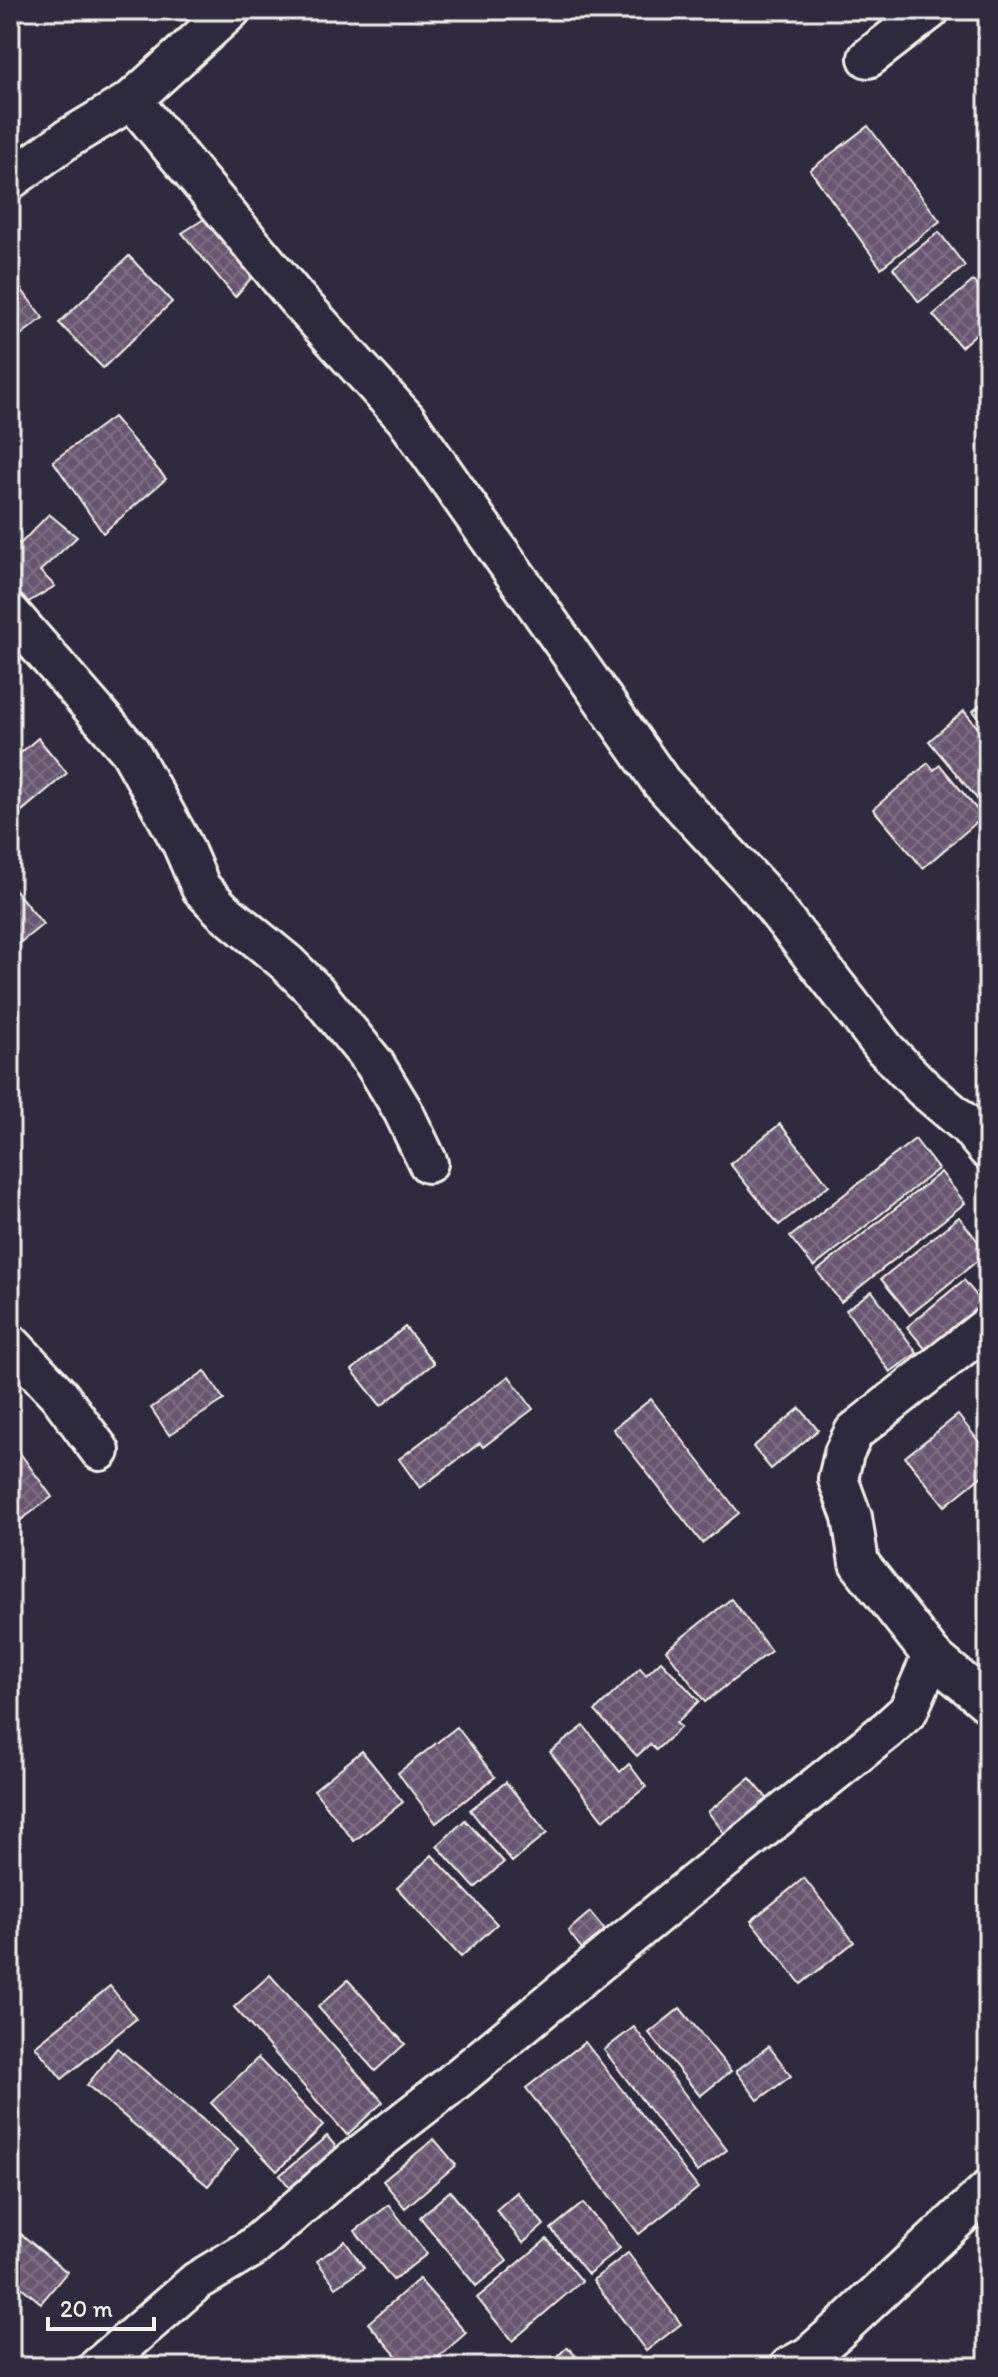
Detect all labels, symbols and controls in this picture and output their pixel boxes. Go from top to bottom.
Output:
scale bar [48,2281,154,2331]
text: 20 m [60,2294,113,2323]

